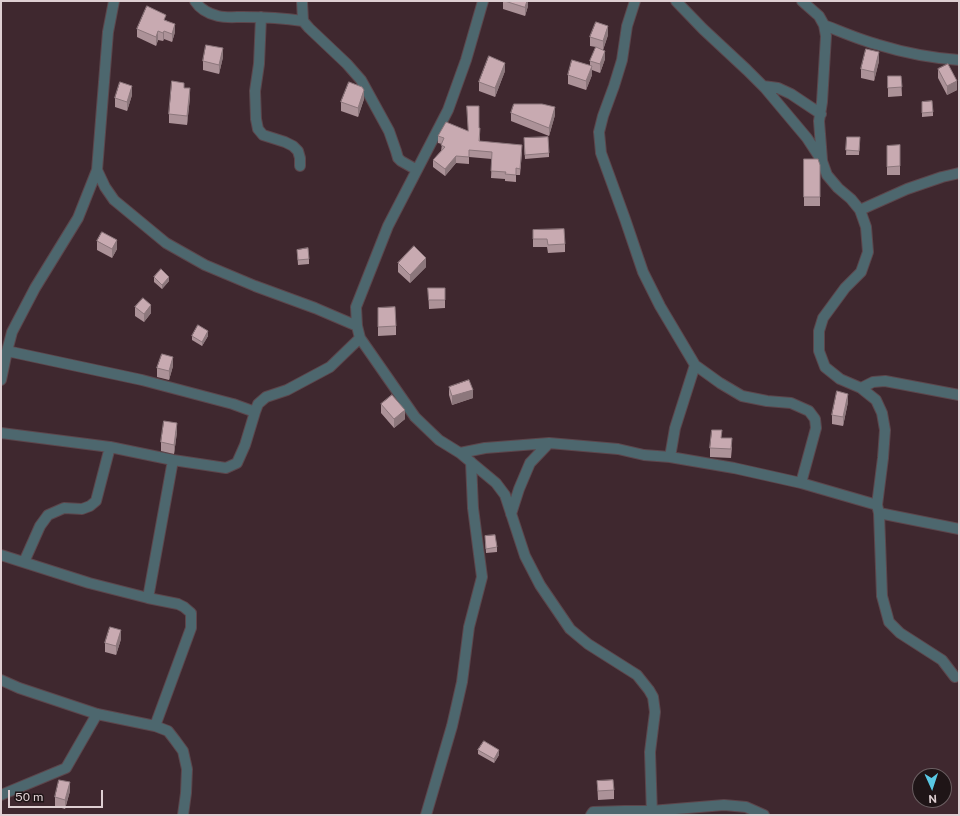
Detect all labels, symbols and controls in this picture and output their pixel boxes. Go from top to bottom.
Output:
north arrow [912,768,952,808]
scale bar [10,782,105,808]
text: 50 m [15,790,43,804]
text: N [928,793,937,805]

